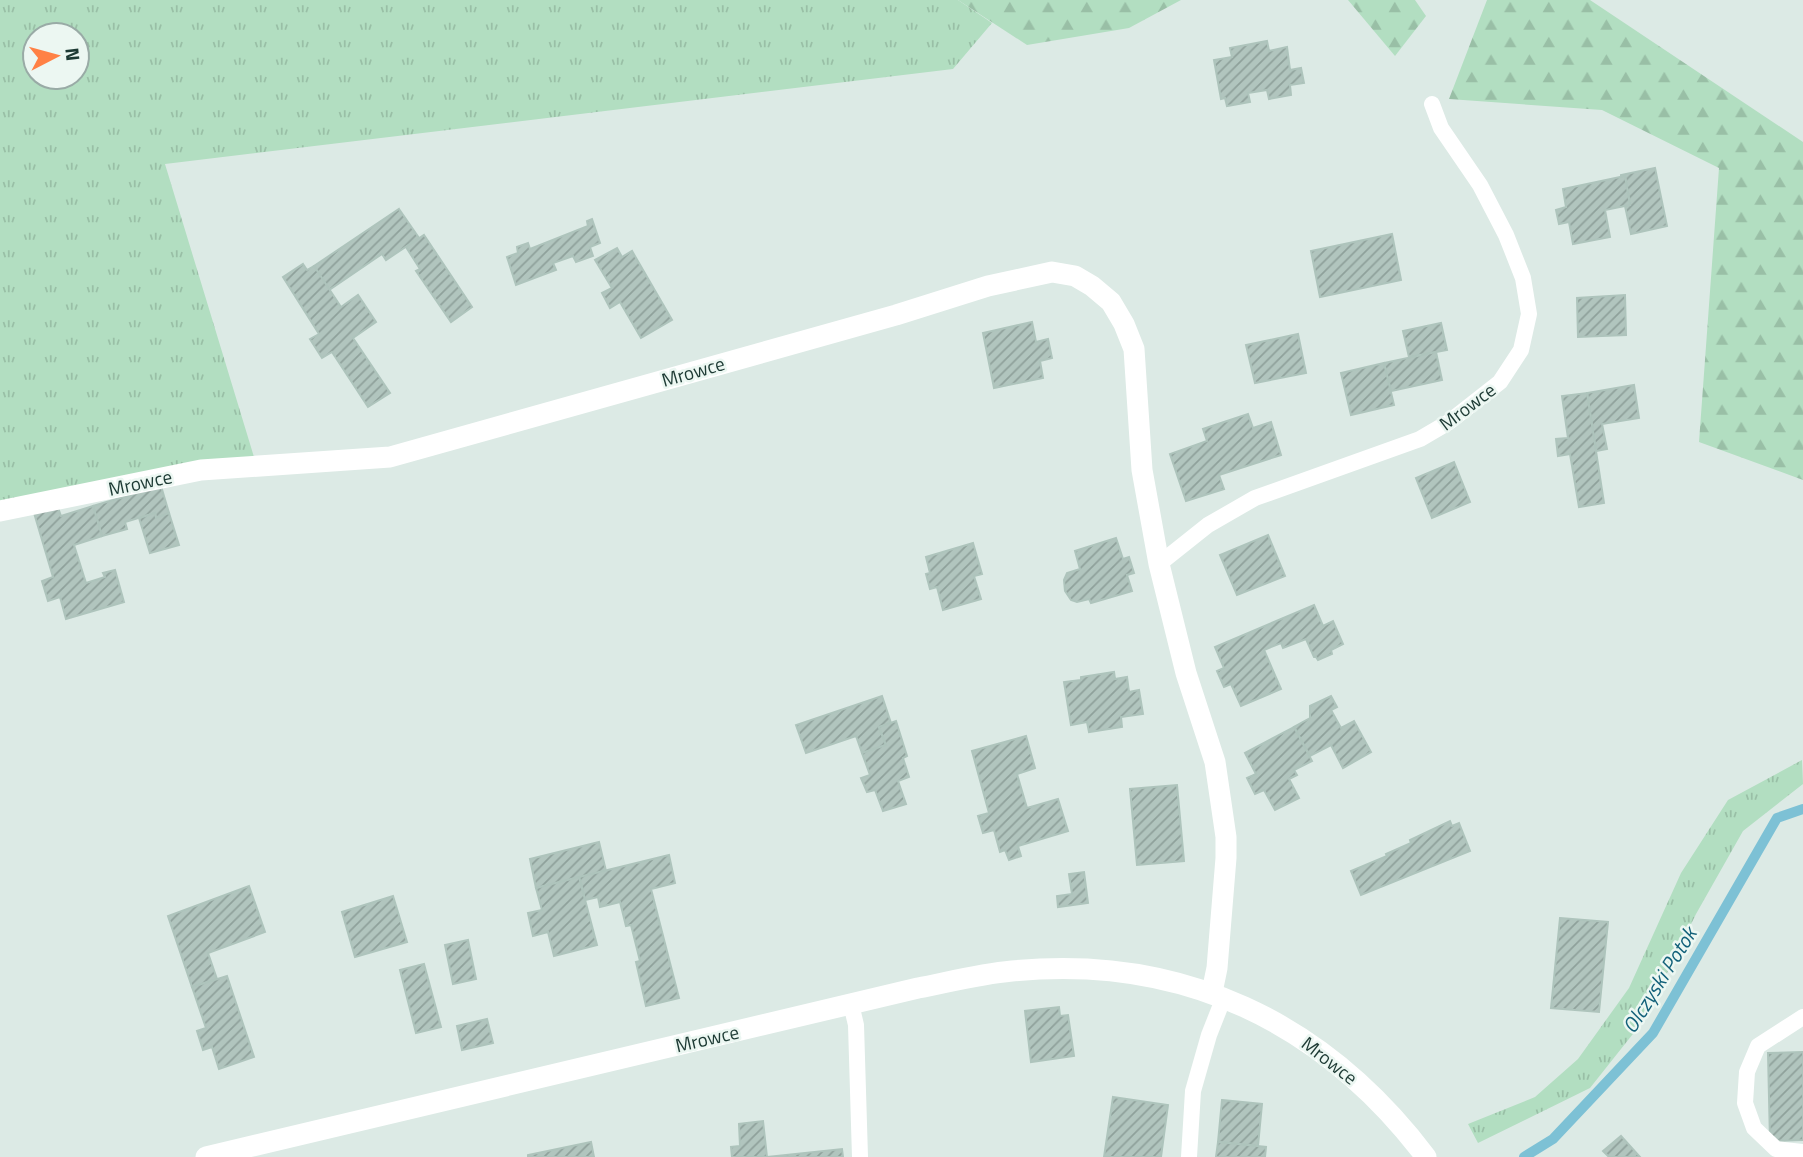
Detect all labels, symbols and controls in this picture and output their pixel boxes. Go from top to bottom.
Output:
north arrow [21,21,91,91]
text: N [58,46,89,62]
street label: Mrowce [658,348,728,394]
street label: Mrowce [1433,375,1501,437]
street label: Mrowce [105,461,175,503]
water label: Olczyski Potok [1614,918,1706,1039]
street label: Mrowce [672,1017,742,1059]
street label: Mrowce [1296,1029,1364,1091]

